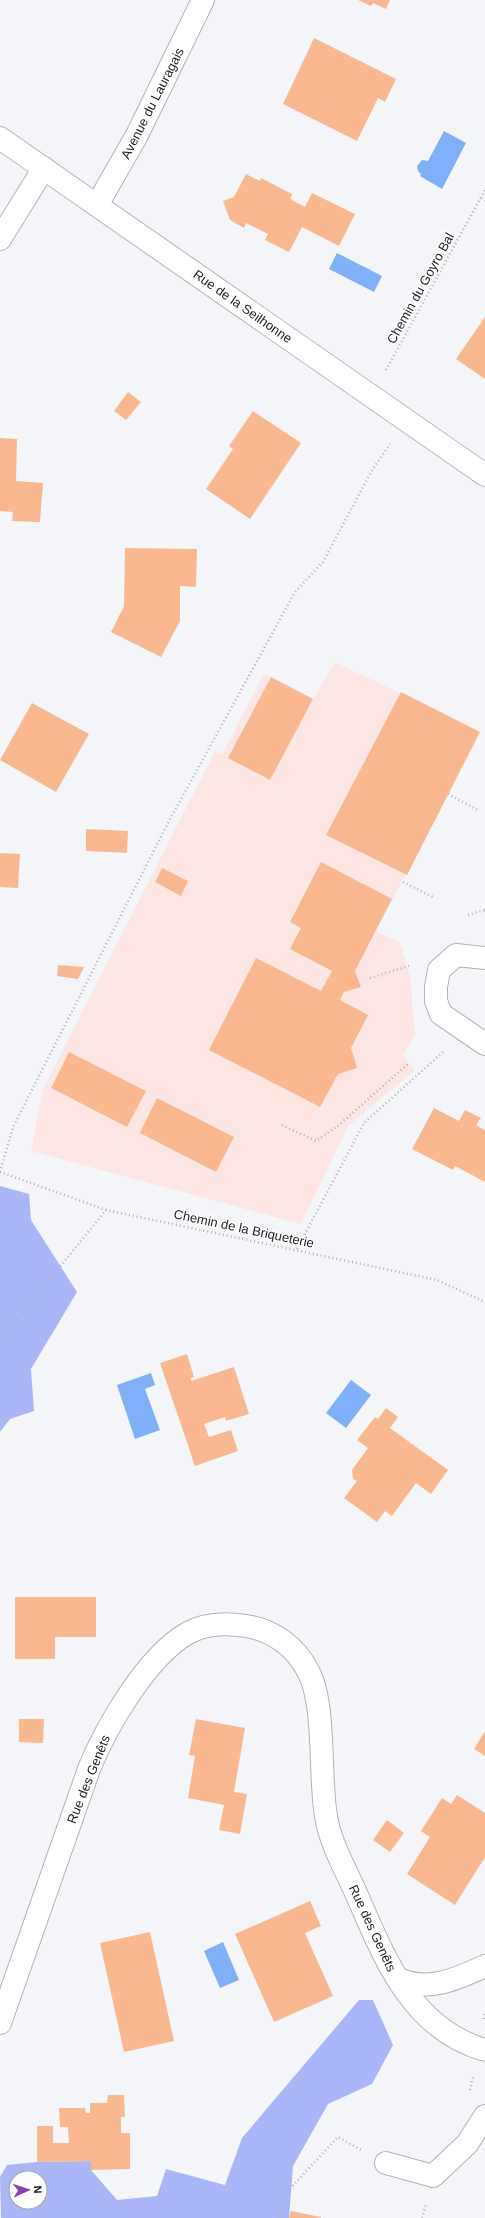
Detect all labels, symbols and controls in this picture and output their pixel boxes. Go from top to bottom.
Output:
street label: Avenue du Lauragais [118,45,187,161]
street label: Chemin du Goyro Bal [384,230,457,346]
street label: Rue de la Seilhonne [190,267,295,346]
street label: Chemin de la Briqueterie [172,1206,315,1251]
street label: Rue des Genêts [64,1732,113,1826]
street label: Rue des Genêts [346,1882,399,1974]
north arrow [8,2170,48,2210]
text: N [32,2185,44,2194]

